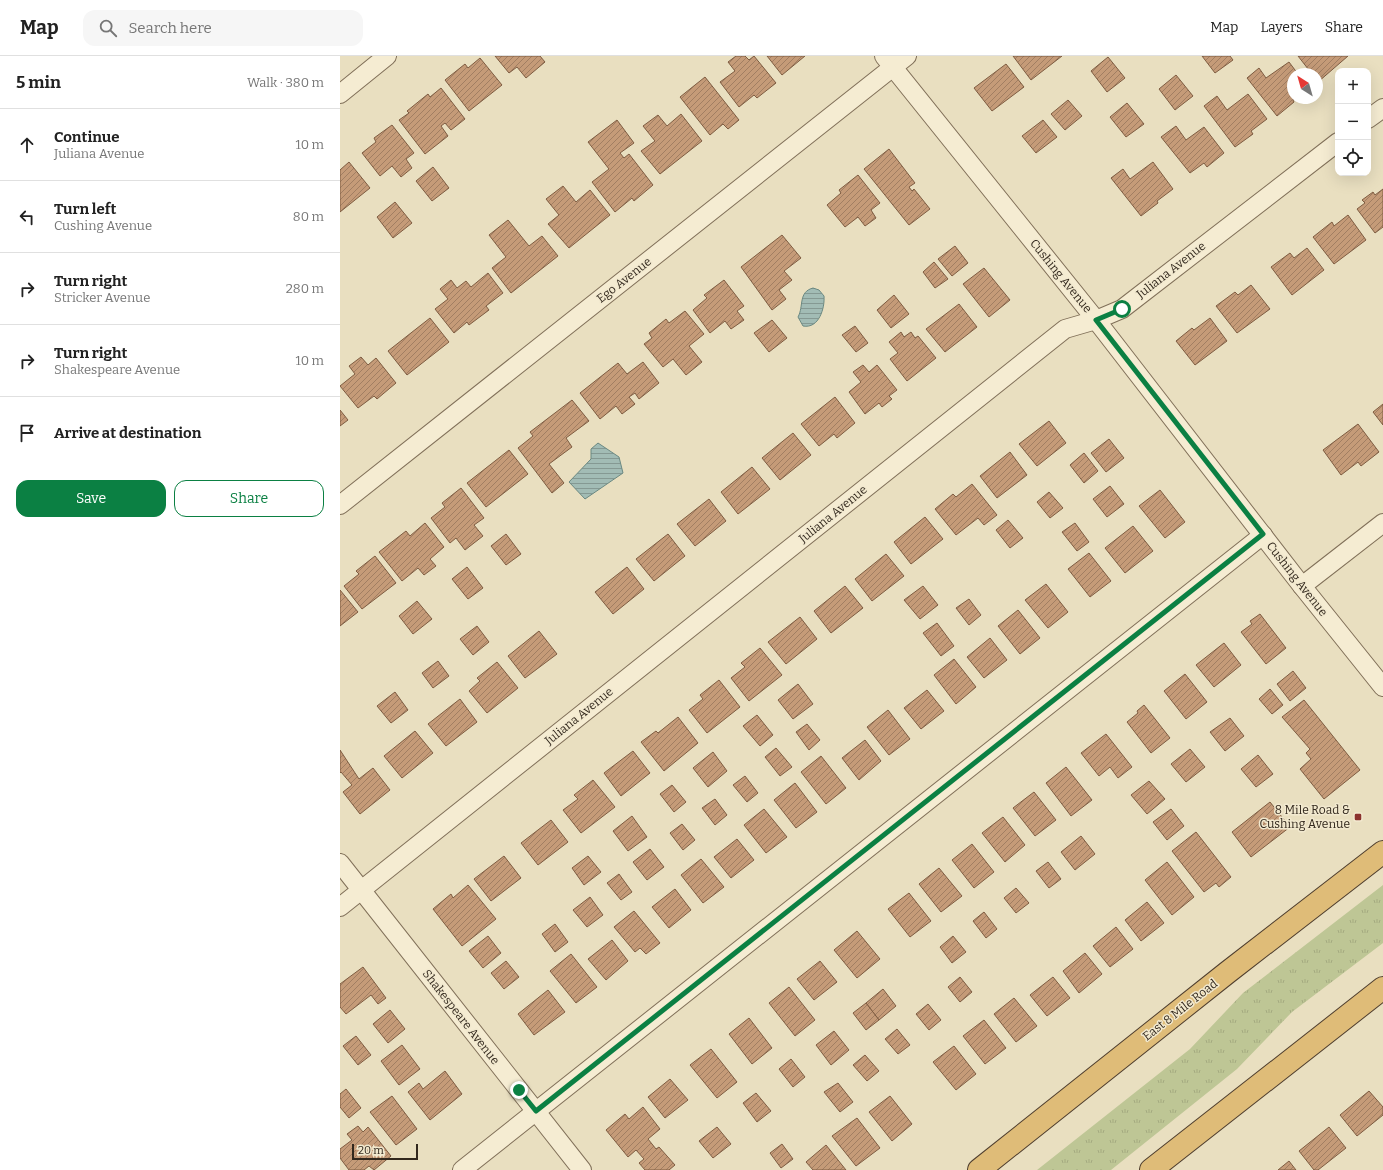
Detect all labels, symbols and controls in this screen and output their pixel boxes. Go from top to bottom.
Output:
search box [83,10,363,46]
text: Map [20,16,59,39]
icon: search [97,17,119,39]
text: Search here [129,19,212,37]
text: Map [1210,19,1238,36]
text: Layers [1260,19,1303,36]
text: Share [1325,19,1363,36]
north arrow [1287,68,1323,104]
map controls [1335,68,1371,176]
button: + [1335,68,1371,104]
text: 5 min [16,72,61,93]
text: Walk · 380 m [247,75,324,90]
button: − [1335,104,1371,140]
text: Continue [54,128,120,146]
icon: ahead [16,134,38,156]
text: 10 m [295,137,324,152]
button: locate [1335,140,1371,176]
text: Juliana Avenue [54,146,144,161]
text: Turn left [54,200,116,218]
icon: left [16,206,38,228]
text: 80 m [293,209,324,224]
text: Cushing Avenue [54,218,152,233]
street label: Cushing Avenue [1027,236,1095,316]
street label: Juliana Avenue [1133,239,1208,302]
street label: Ego Avenue [594,254,654,306]
text: Turn right [54,272,127,290]
icon: right [16,278,38,300]
text: 280 m [286,281,324,296]
text: Stricker Avenue [54,290,150,305]
route start [1113,300,1131,318]
text: Turn right [54,344,127,362]
icon: right [16,350,38,372]
text: 10 m [295,353,324,368]
text: Shakespeare Avenue [54,362,180,377]
icon: arrive [16,422,38,444]
text: Arrive at destination [54,424,201,442]
button: Save [16,480,166,517]
button: Share [174,480,324,517]
street label: Juliana Avenue [795,482,870,546]
street label: Cushing Avenue [1264,539,1330,619]
street label: Juliana Avenue [541,684,616,748]
place label: 8 Mile Road & Cushing Avenue [1259,803,1350,831]
marker: 8 Mile Road & Cushing Avenue [1353,812,1363,822]
street label: Shakespeare Avenue [420,967,502,1067]
street label: East 8 Mile Road [1140,977,1220,1043]
route end [510,1081,528,1099]
scale bar [352,1142,418,1161]
text: 20 m [358,1144,384,1157]

